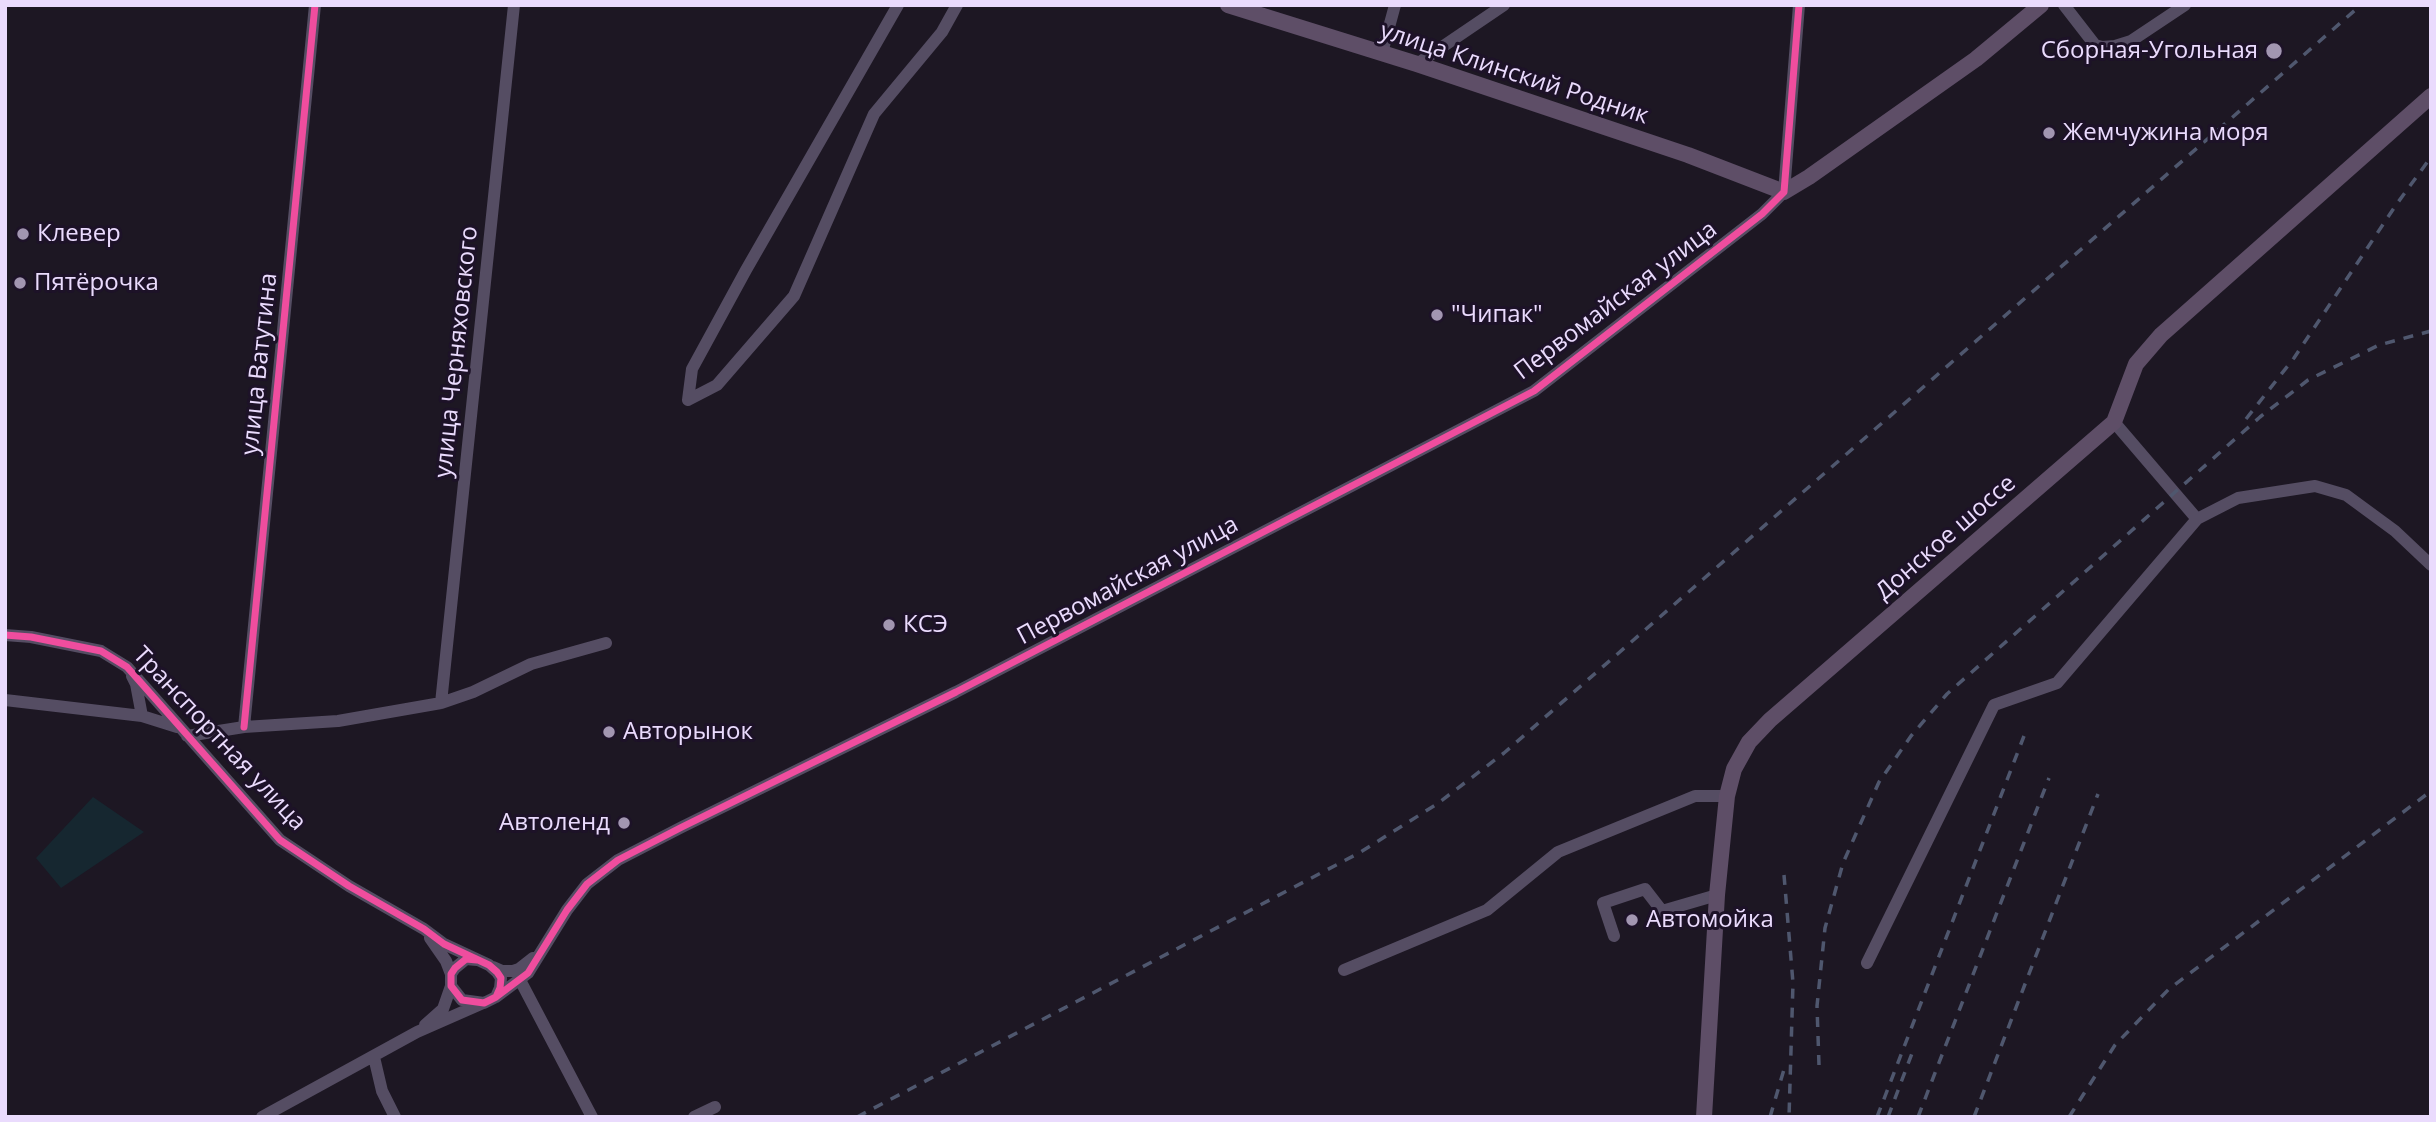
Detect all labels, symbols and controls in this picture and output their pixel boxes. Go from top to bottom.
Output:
street label: улица Клинский Родник [1376,17,1652,131]
place label: Сборная-Угольная [2041,37,2258,65]
marker: Сборная-Угольная [2264,41,2284,61]
place label: Жемчужина моря [2063,119,2269,147]
marker: Жемчужина моря [2041,125,2057,141]
street label: Первомайская улица [1509,215,1723,387]
place label: Клевер [37,220,121,248]
street label: улица Черняховского [429,225,485,479]
marker: Клевер [15,226,31,242]
place label: Пятёрочка [34,269,159,297]
street label: улица Ватутина [236,272,284,456]
marker: Пятёрочка [12,275,28,291]
place label: "Чипак" [1451,301,1543,329]
marker: "Чипак" [1429,307,1445,323]
street label: Донское шоссе [1870,469,2022,607]
street label: Первомайская улица [1013,510,1243,652]
place label: КСЭ [903,611,948,639]
marker: КСЭ [881,617,897,633]
street label: Транспортная улица [126,641,312,837]
place label: Авторынок [623,718,753,746]
marker: Авторынок [601,724,617,740]
place label: Автоленд [499,809,610,837]
marker: Автоленд [616,815,632,831]
place label: Автомойка [1646,906,1774,934]
marker: Автомойка [1624,912,1640,928]

